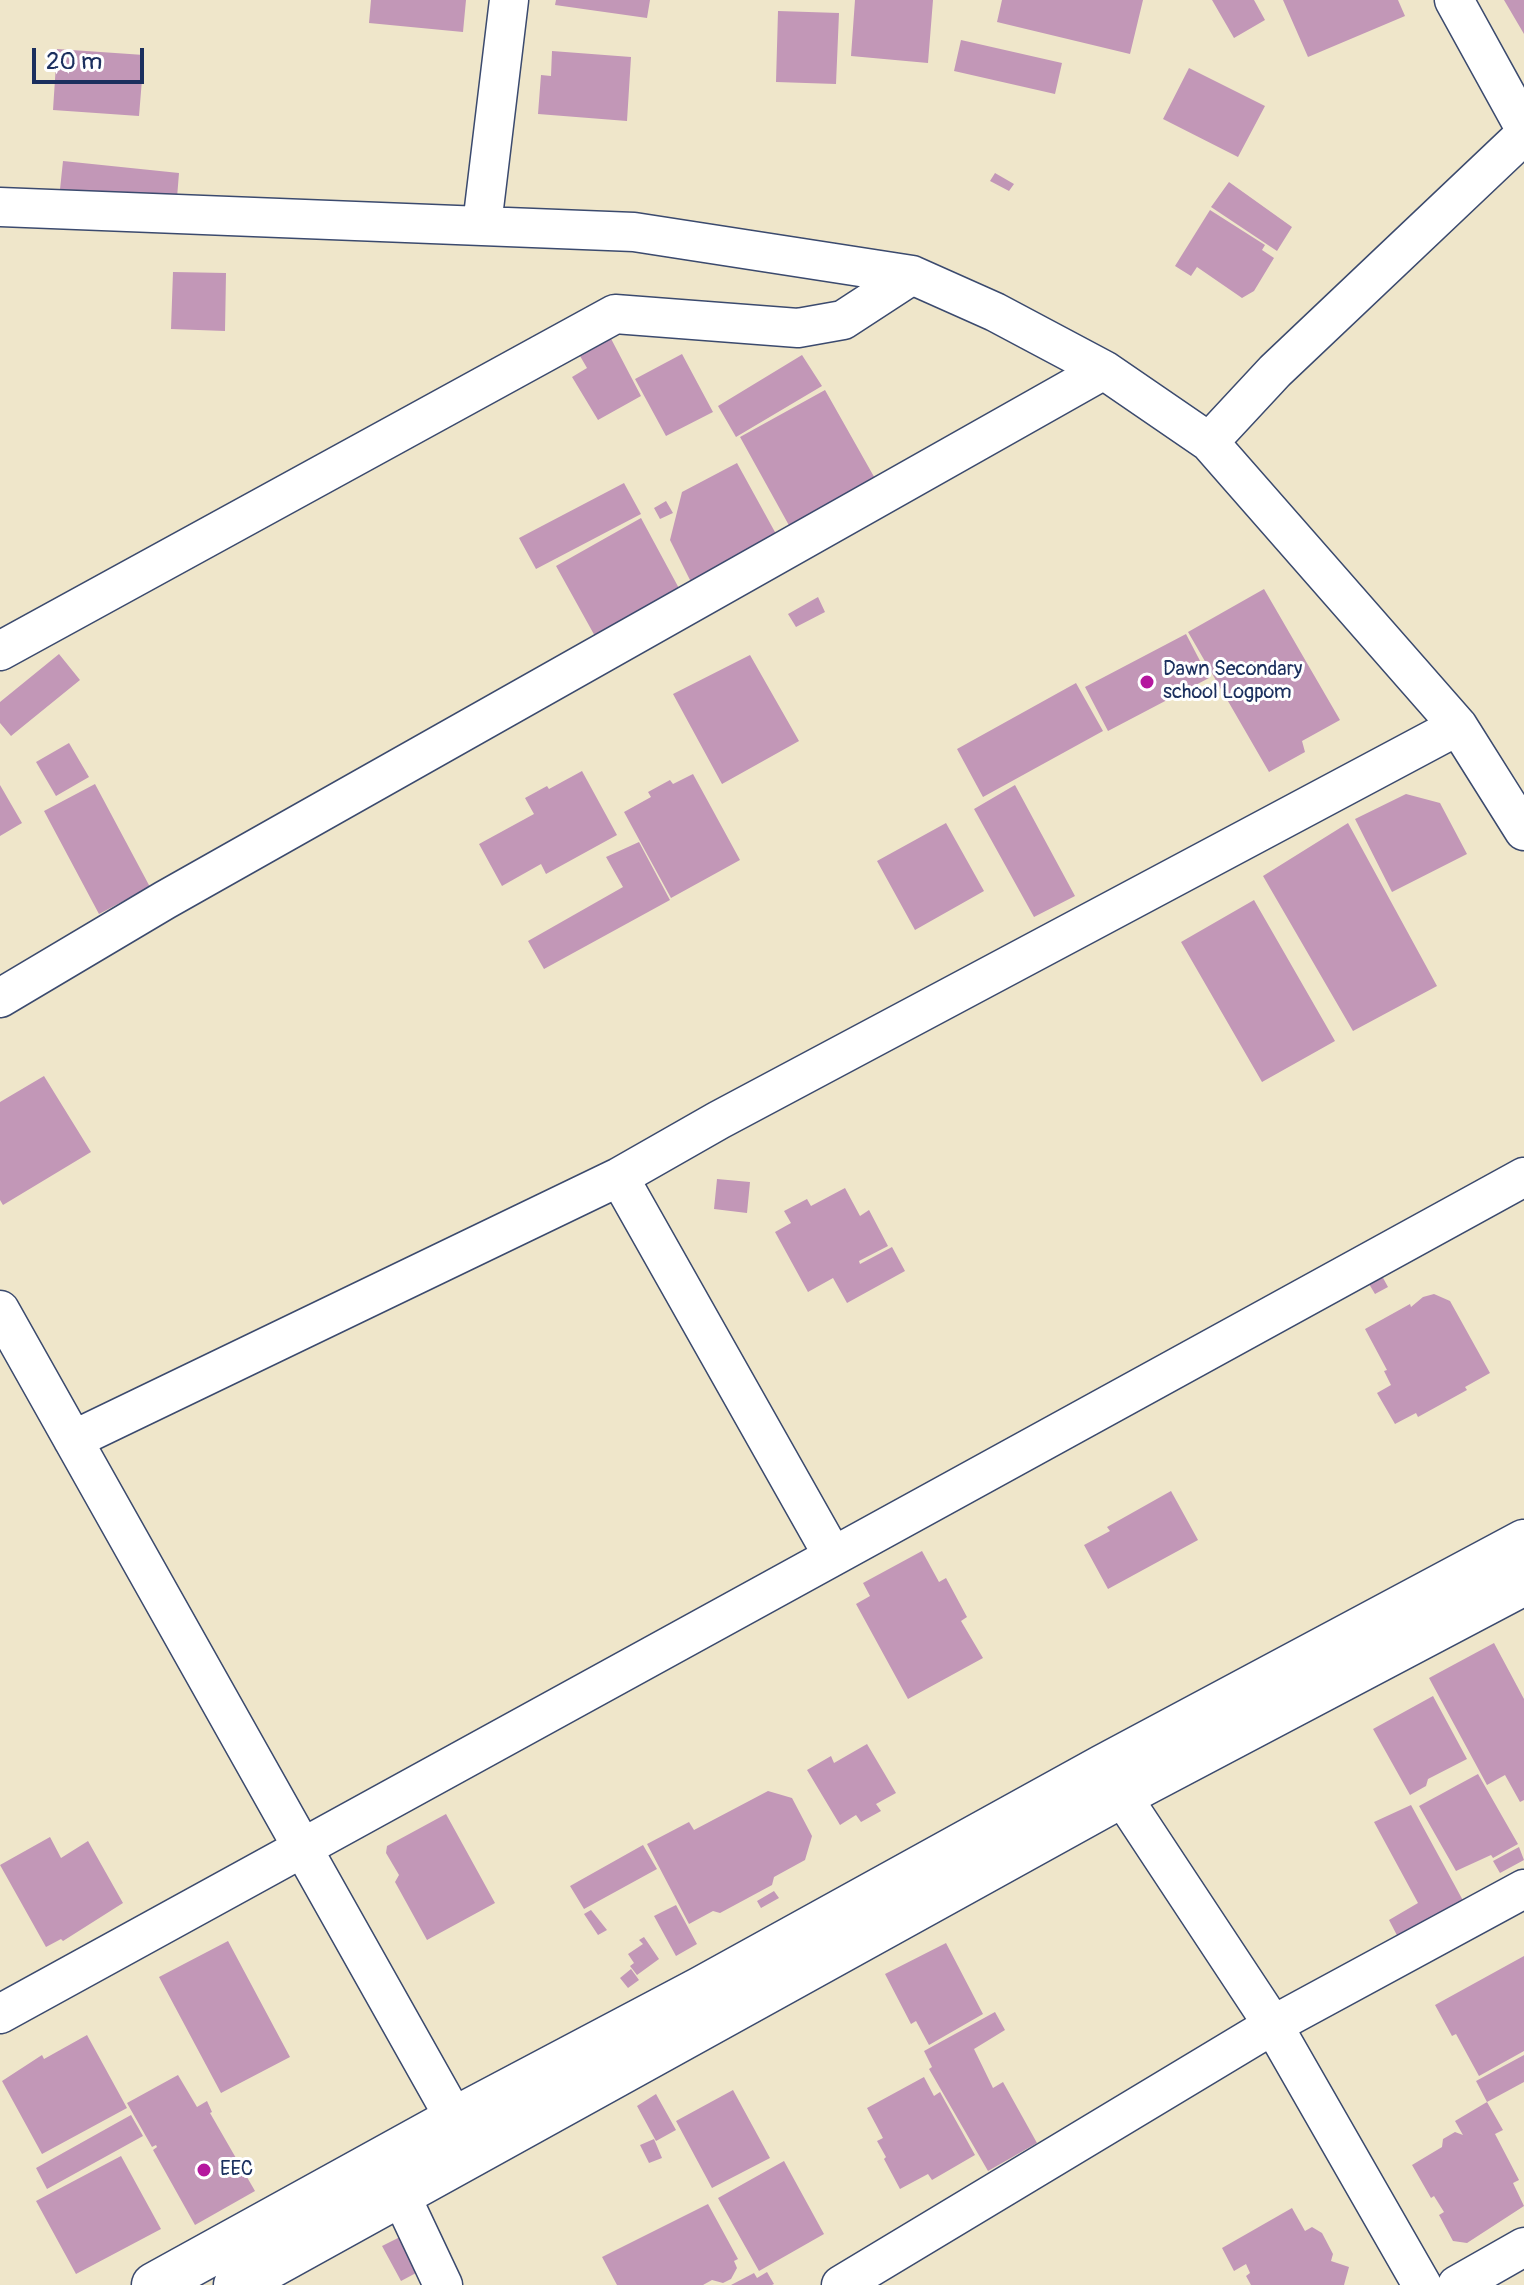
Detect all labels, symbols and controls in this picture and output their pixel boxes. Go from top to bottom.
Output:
scale bar [36,32,148,82]
text: 20 m [46,47,102,76]
place label: Dawn Secondary school Logpom [1163,658,1302,705]
marker: Dawn Secondary school Logpom [1138,673,1156,691]
place label: EEC [220,2158,253,2182]
marker: EEC [195,2161,213,2179]

